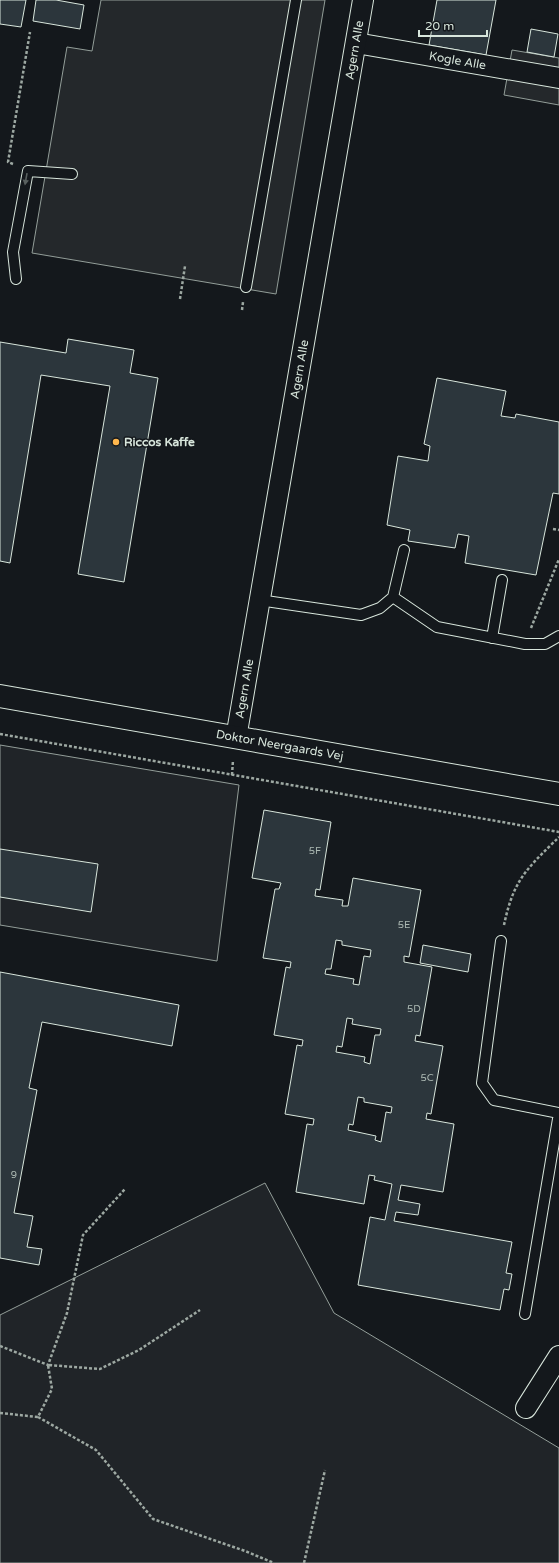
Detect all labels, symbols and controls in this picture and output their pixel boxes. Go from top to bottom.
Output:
scale bar [419,12,487,38]
street label: Agern Alle [342,19,366,81]
text: 20 m [425,19,454,33]
street label: Kogle Alle [428,49,487,72]
one-way arrow [23,173,29,185]
street label: Agern Alle [287,339,311,400]
place label: Riccos Kaffe [124,435,195,449]
marker: Riccos Kaffe [111,437,121,447]
street label: Agern Alle [232,658,256,719]
street label: Doktor Neergaards Vej [215,727,345,763]
house number: 5F [309,845,321,857]
house number: 5E [398,919,410,931]
house number: 5D [407,1003,421,1015]
house number: 5C [420,1072,434,1084]
house number: 9 [11,1169,17,1181]

